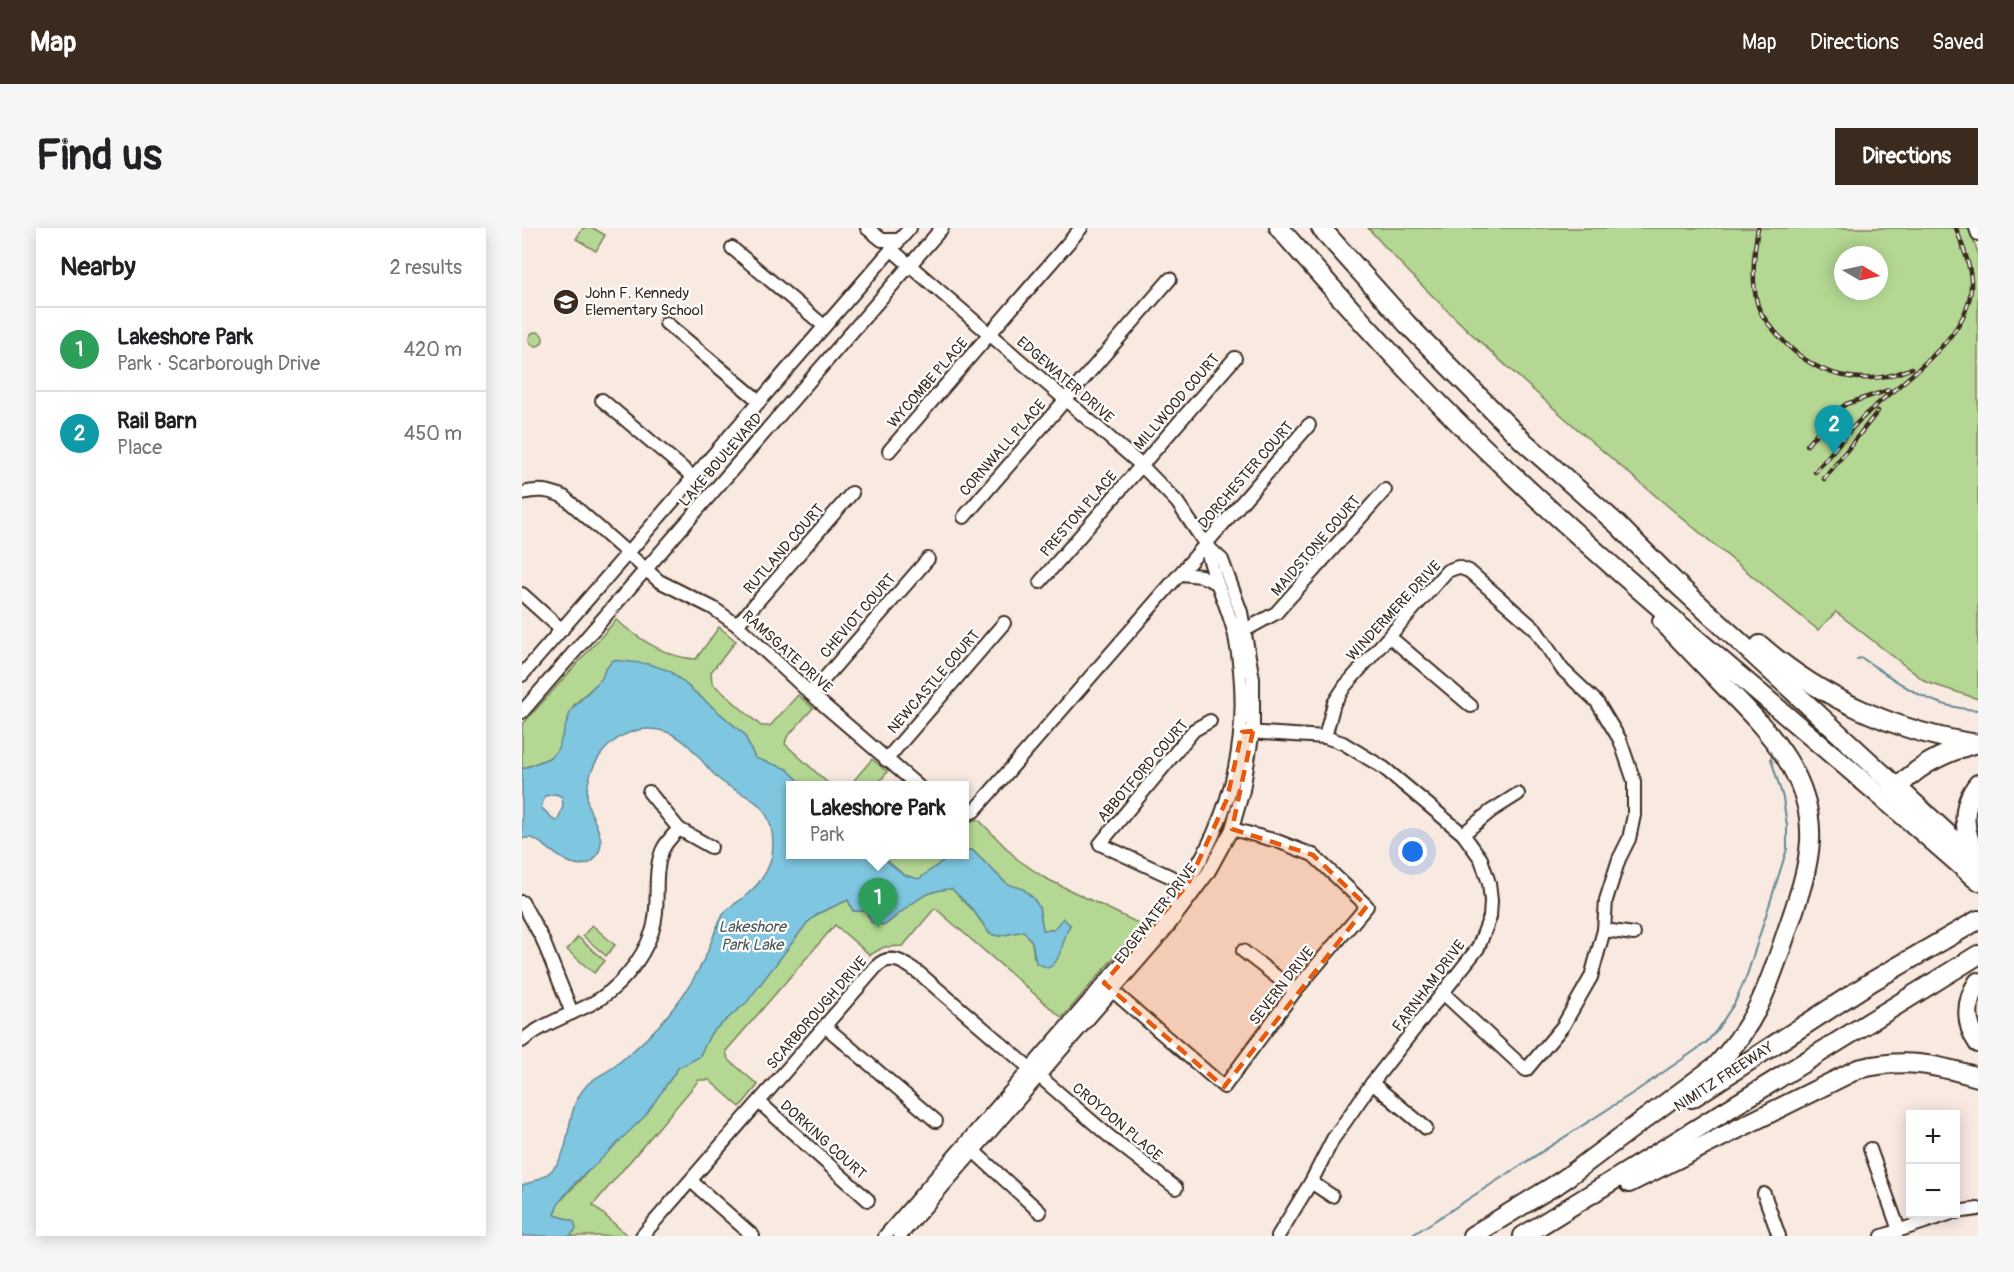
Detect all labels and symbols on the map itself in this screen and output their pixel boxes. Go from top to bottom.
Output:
north arrow [1834,246,1888,300]
place label: John F. Kennedy Elementary School [585,284,704,320]
school or university icon: John F. Kennedy Elementary School [551,287,581,317]
street label: EDGEWATER DRIVE [1013,333,1118,428]
street label: WYCOMBE PLACE [884,334,973,432]
street label: MILLWOOD COURT [1130,350,1224,454]
street label: CORNWALL PLACE [956,395,1050,500]
pin: 2 [1814,406,1854,455]
street label: LAKE BOULEVARD [675,409,767,511]
street label: DORCHESTER COURT [1194,417,1298,533]
street label: PRESTON PLACE [1036,467,1122,561]
street label: MAIDSTONE COURT [1267,492,1365,600]
street label: RUTLAND COURT [740,500,828,598]
street label: WINDERMERE DRIVE [1343,557,1446,665]
street label: CHEVIOT COURT [816,570,900,662]
street label: RAMSGATE DRIVE [738,606,836,698]
street label: NEWCASTLE COURT [884,626,984,738]
street label: ABBOTFORD COURT [1093,716,1193,826]
your location [1398,837,1427,866]
street label: EDGEWATER DRIVE [1111,860,1201,968]
pin: 1 [858,878,898,928]
water label: Lakeshore Park Lake [718,917,788,955]
street label: FARNHAM DRIVE [1388,936,1470,1036]
street label: SEVERN DRIVE [1245,943,1319,1029]
street label: SCARBOROUGH DRIVE [763,952,872,1074]
street label: NIMITZ FREEWAY [1671,1038,1778,1116]
street label: CROYDON PLACE [1068,1079,1166,1165]
street label: DORKING COURT [776,1096,870,1184]

